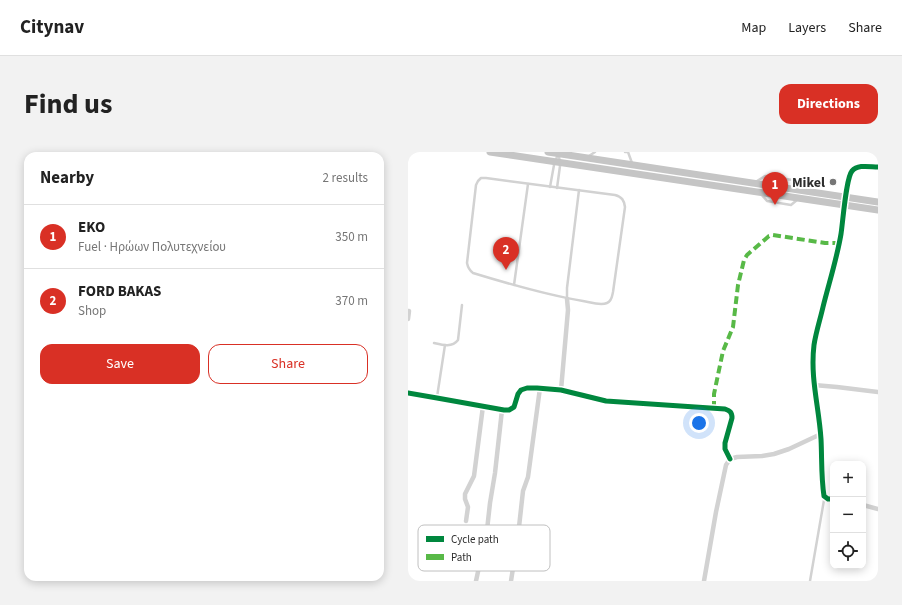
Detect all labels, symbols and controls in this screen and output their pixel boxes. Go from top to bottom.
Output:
text: Citynav [20,14,84,41]
text: Map [741,18,766,38]
text: Layers [788,18,826,38]
text: Share [848,18,882,38]
text: Find us [24,84,112,124]
button: Directions [779,84,878,124]
text: Nearby [40,166,94,190]
text: 2 results [323,169,368,187]
pin: 1 [762,172,788,205]
place label: Mikel [792,173,825,193]
marker: Mikel [828,177,838,187]
text: EKO [78,217,105,238]
text: 1 [50,228,56,246]
text: 350 m [335,228,368,246]
pin: 2 [493,237,519,270]
text: Fuel · Ηρώων Πολυτεχνείου [78,238,226,256]
text: FORD BAKAS [78,281,161,302]
text: 2 [50,292,56,310]
text: 370 m [335,292,368,310]
text: Shop [78,302,106,320]
button: Save [40,344,200,384]
button: Share [208,344,368,384]
your location [689,413,709,433]
map controls [830,461,866,569]
button: + [830,461,866,497]
button: − [830,497,866,533]
legend [418,525,550,571]
text: Cycle path [451,532,499,547]
button: locate [830,533,866,569]
text: Path [451,550,472,565]

